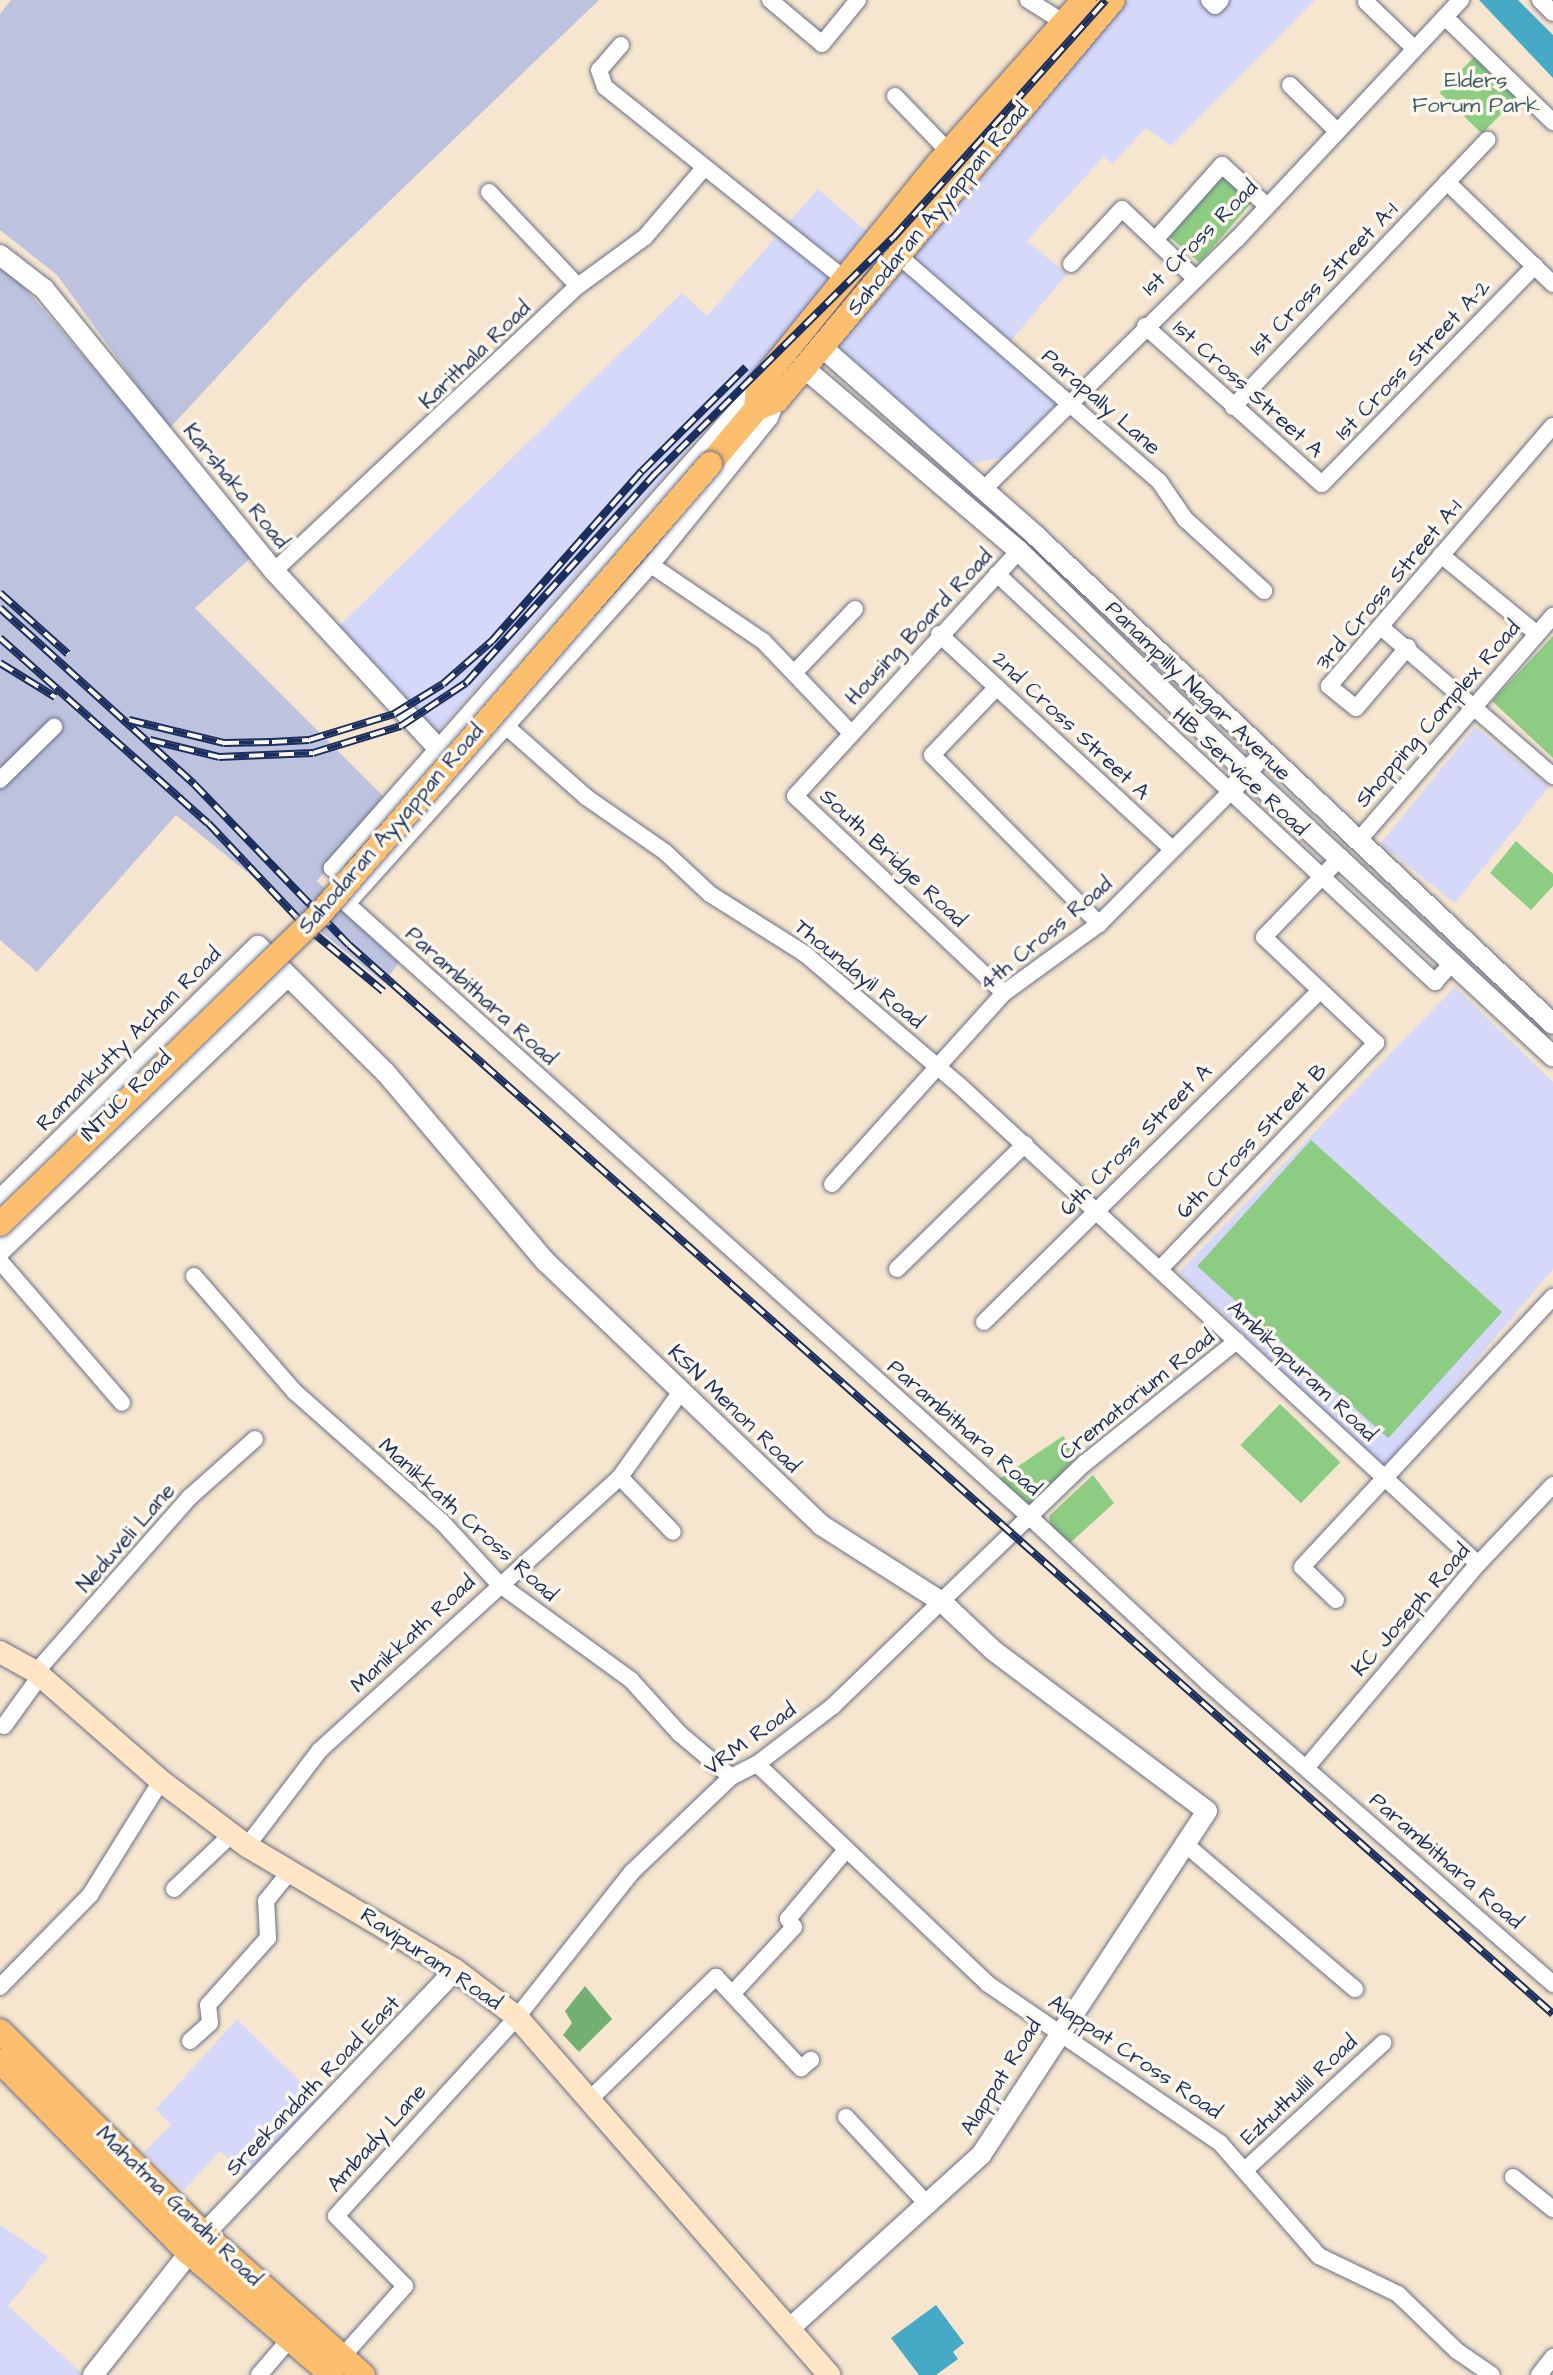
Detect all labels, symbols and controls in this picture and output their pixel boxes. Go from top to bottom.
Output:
park label: Elders Forum Park [1412,67,1540,118]
street label: Sahodaran Ayyappan Road [841,97,1035,321]
street label: 1st Cross Road [1137,175,1263,301]
street label: 1st Cross Street A-1 [1244,197,1404,361]
street label: 1st Cross Street A-2 [1330,274,1496,446]
street label: Karithala Road [414,295,536,415]
street label: 1st Cross Street A [1167,315,1329,463]
street label: Parapally Lane [1036,343,1166,461]
street label: Karshaka Road [177,418,295,554]
street label: 3rd Cross Street A-1 [1310,494,1468,676]
street label: Housing Board Road [840,543,998,711]
street label: Panampilly Nagar Avenue [1100,595,1296,787]
street label: Shopping Complex Road [1350,615,1526,813]
street label: 2nd Cross Street A [987,646,1155,806]
street label: HB Service Road [1167,702,1313,842]
street label: Sahodaran Ayyappan Road [293,719,489,939]
street label: South Bridge Road [814,783,972,933]
street label: 4th Cross Road [974,871,1118,997]
street label: Thoundayil Road [789,913,929,1035]
street label: Parambithara Road [400,921,562,1071]
street label: Ramankutty Achan Road [31,941,227,1137]
street label: INTUC Road [75,1045,177,1147]
street label: 6th Cross Street A [1054,1058,1218,1222]
street label: 6th Cross Street B [1171,1058,1333,1224]
street label: Ambikapuram Road [1222,1295,1382,1447]
street label: Crematorium Road [1054,1324,1220,1466]
street label: KSN Menon Road [662,1339,806,1479]
street label: Parambithara Road [882,1354,1046,1502]
street label: Manikkath Cross Road [373,1433,563,1607]
street label: Neduveli Lane [71,1478,181,1598]
street label: KC Joseph Road [1346,1538,1476,1682]
street label: Manikkath Road [345,1569,481,1699]
street label: VRM Road [699,1697,801,1781]
street label: Parambithara Road [1364,1787,1528,1935]
street label: Ravipuram Road [355,1902,507,2016]
street label: Alappat Cross Road [1043,1989,1227,2125]
street label: Sreekandath Road East [220,1990,406,2182]
street label: Alappat Road [955,2014,1047,2140]
street label: Ezhuthullil Road [1235,2029,1363,2151]
street label: Ambady Lane [322,2079,432,2197]
street label: Mahatma Gandhi Road [91,2120,267,2292]

